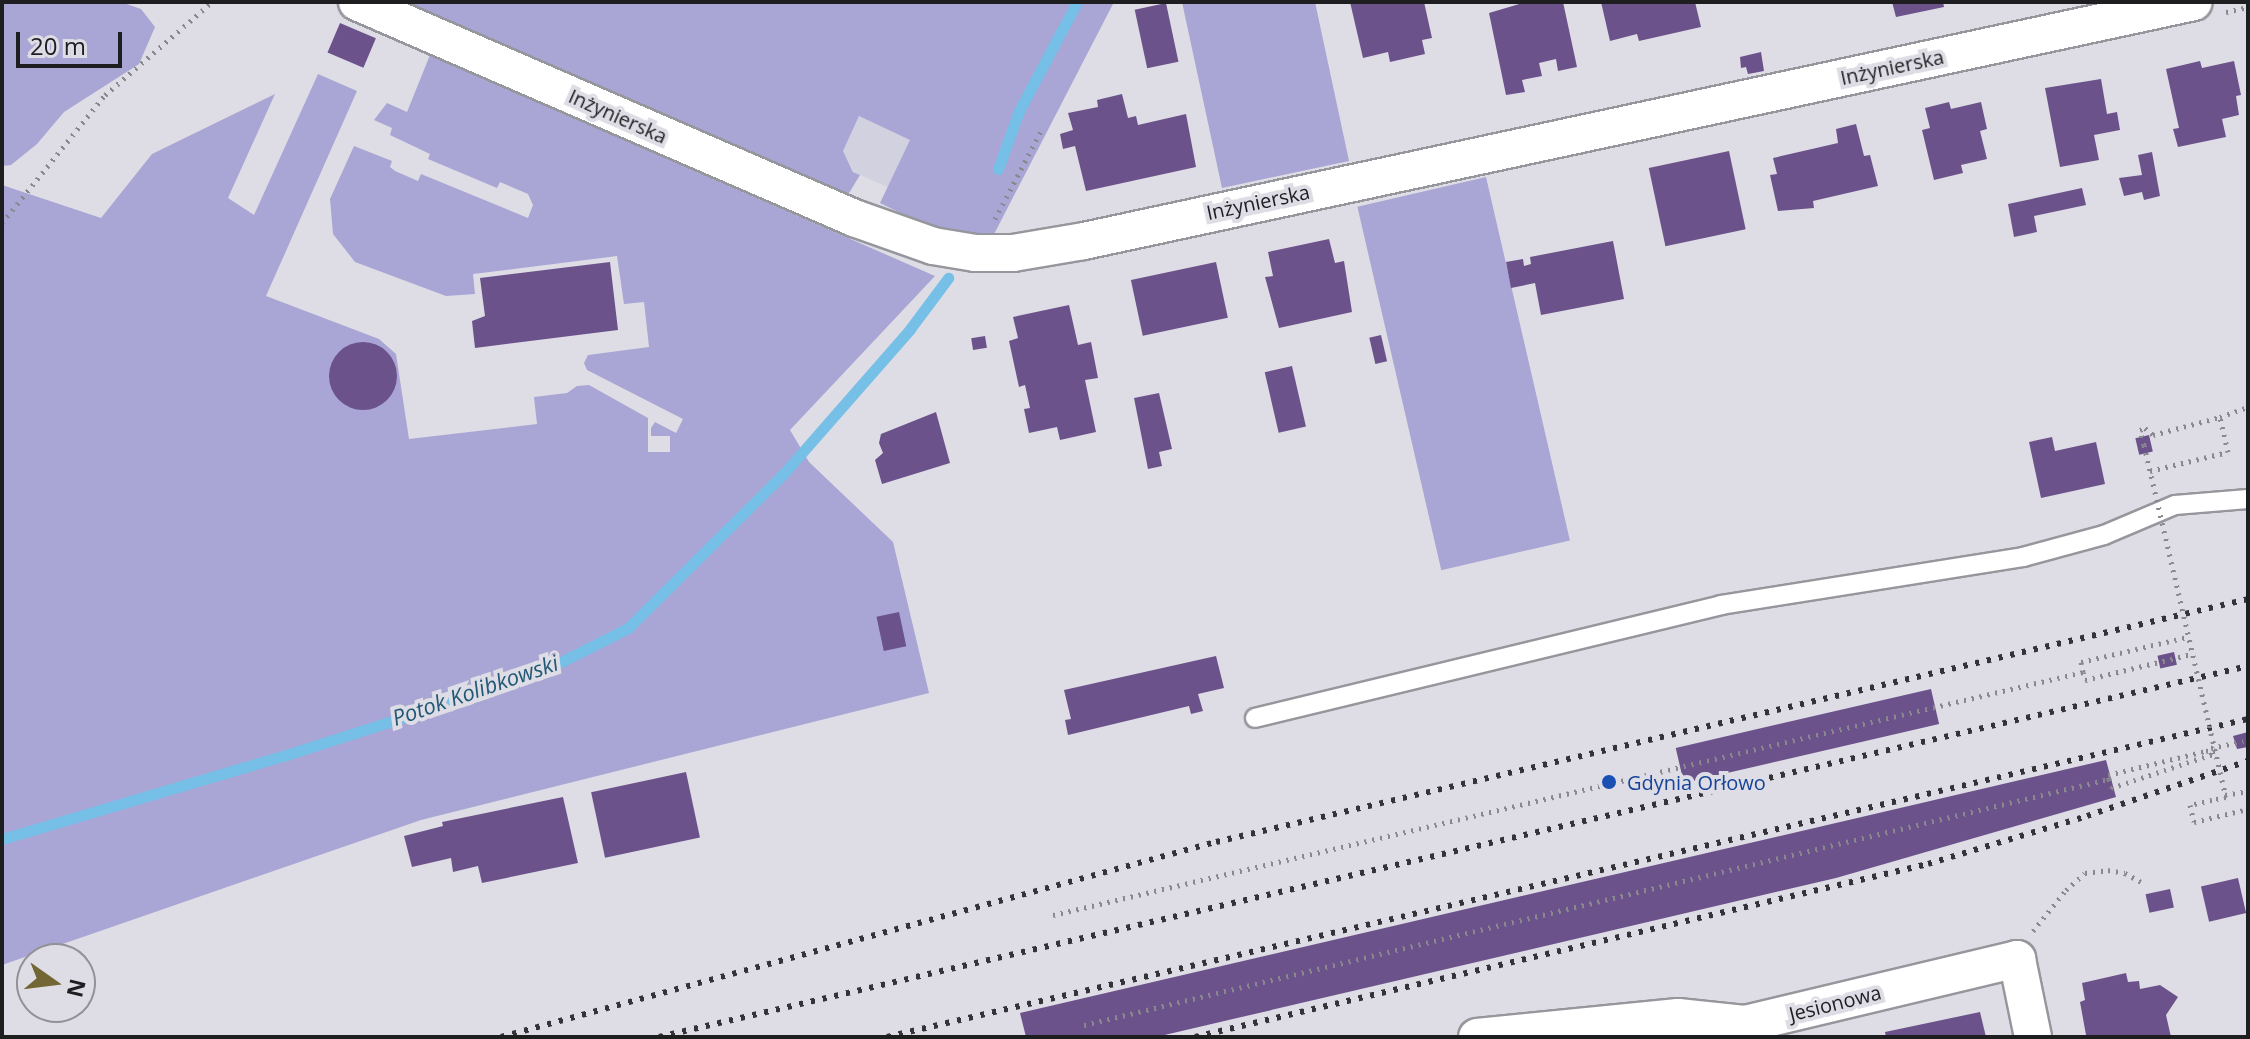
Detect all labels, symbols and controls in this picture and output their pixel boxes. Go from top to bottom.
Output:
scale bar [20,16,126,66]
text: 20 m [30,29,86,62]
street label: Inżynierska [1838,44,1946,90]
street label: Inżynierska [565,84,671,148]
street label: Inżynierska [1204,179,1312,225]
water label: Potok Kolibkowski [388,649,562,731]
place label: Gdynia Orłowo [1627,770,1766,794]
marker: Gdynia Orłowo [1598,771,1620,793]
north arrow [16,943,96,1023]
text: N [61,976,94,1001]
street label: Jesionowa [1786,980,1884,1026]

